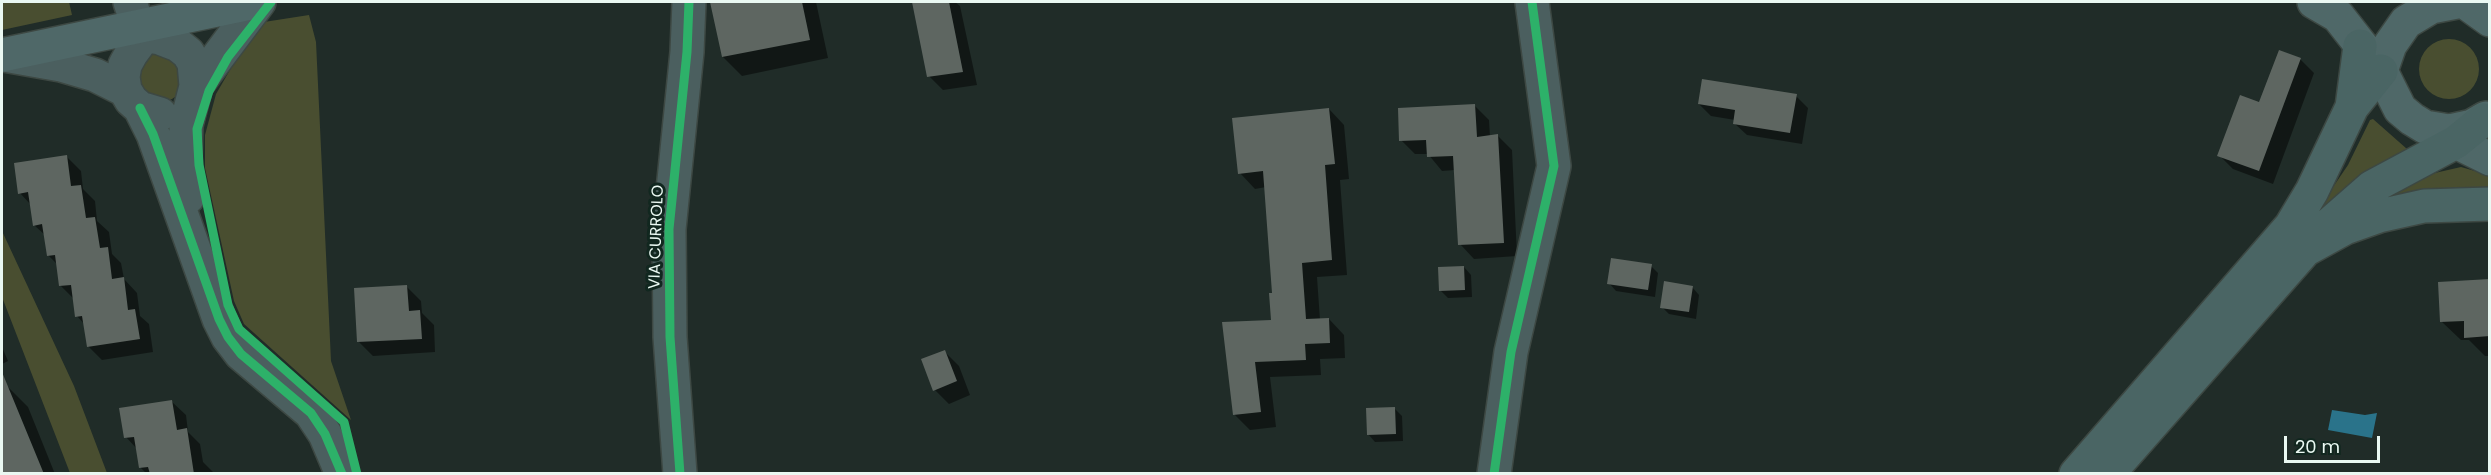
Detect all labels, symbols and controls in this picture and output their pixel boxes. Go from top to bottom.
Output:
street label: VIA CURROLO [646,184,668,290]
scale bar [2287,424,2383,462]
text: 20 m [2295,434,2340,459]

